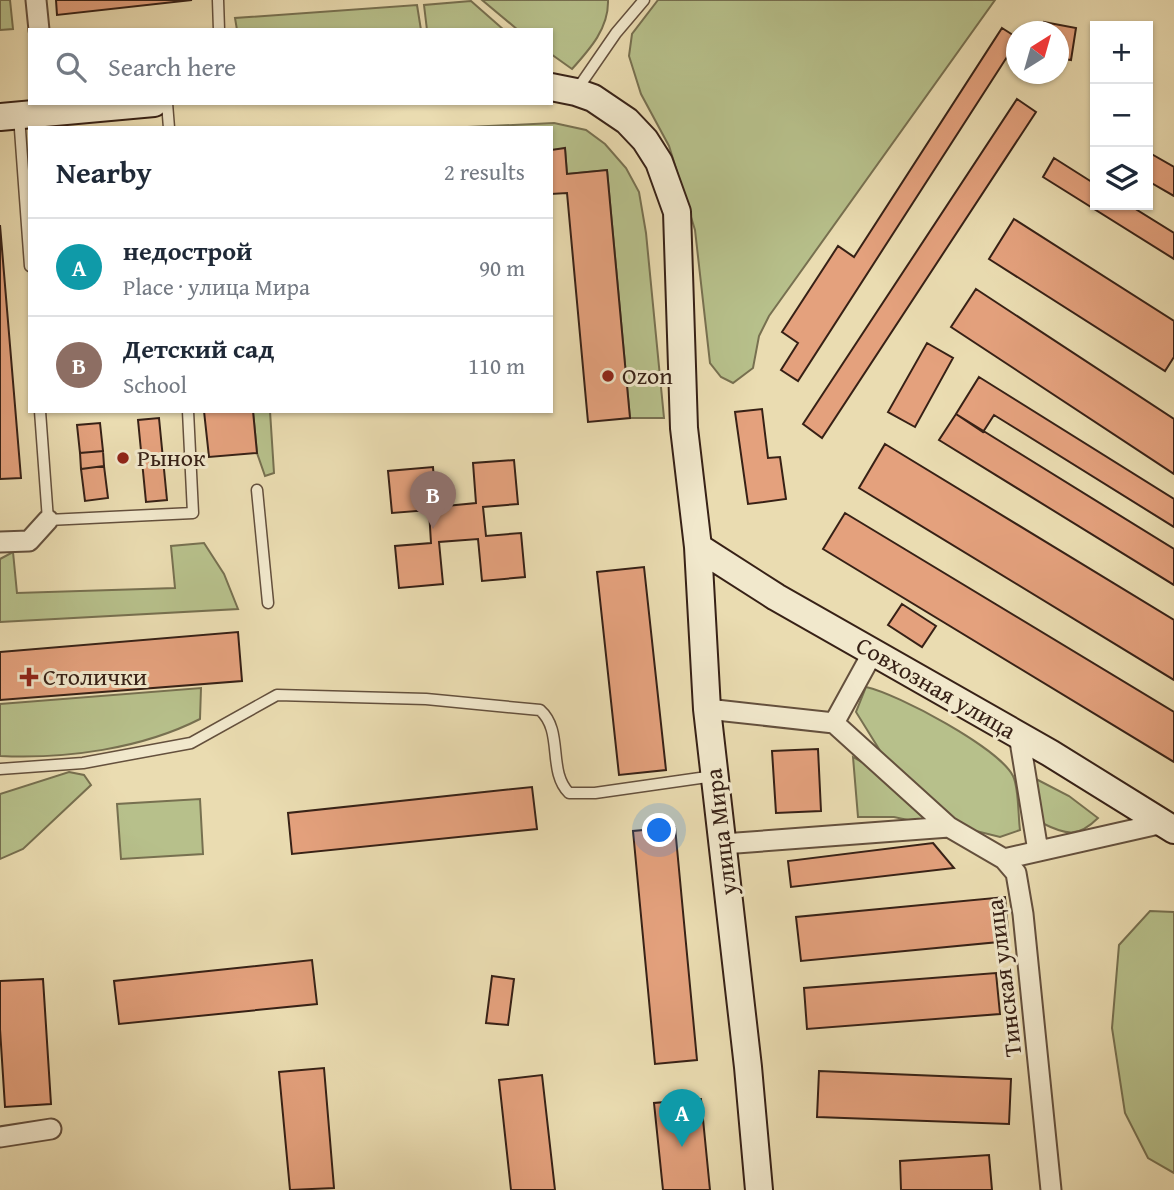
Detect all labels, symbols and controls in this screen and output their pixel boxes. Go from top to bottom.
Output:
north arrow [1006,21,1069,84]
map controls [1090,21,1153,210]
button: + [1090,21,1153,84]
search box [28,28,553,105]
text: Search here [108,47,236,86]
icon: search [52,48,90,86]
button: − [1090,84,1153,147]
button: layers [1090,147,1153,210]
text: Nearby [56,150,152,194]
text: 2 results [444,155,525,188]
text: недострой [123,231,252,270]
text: A [72,251,86,284]
text: 90 m [479,251,525,284]
text: Place · улица Мира [123,270,310,303]
text: Детский сад [123,329,274,368]
text: B [72,349,86,382]
text: 110 m [468,349,525,382]
place label: Ozon [622,358,673,393]
text: School [123,368,187,401]
marker: Ozon [600,368,616,384]
place label: Рынок [137,440,206,475]
marker: Рынок [115,450,131,466]
pin: B [410,471,456,529]
street label: Совхозная улица [850,628,1023,748]
place label: Столички [43,659,147,694]
marker: Столички [21,669,37,685]
street label: улица Мира [695,766,746,898]
your location [642,813,676,847]
street label: Тинская улица [976,897,1031,1059]
pin: A [659,1089,705,1147]

